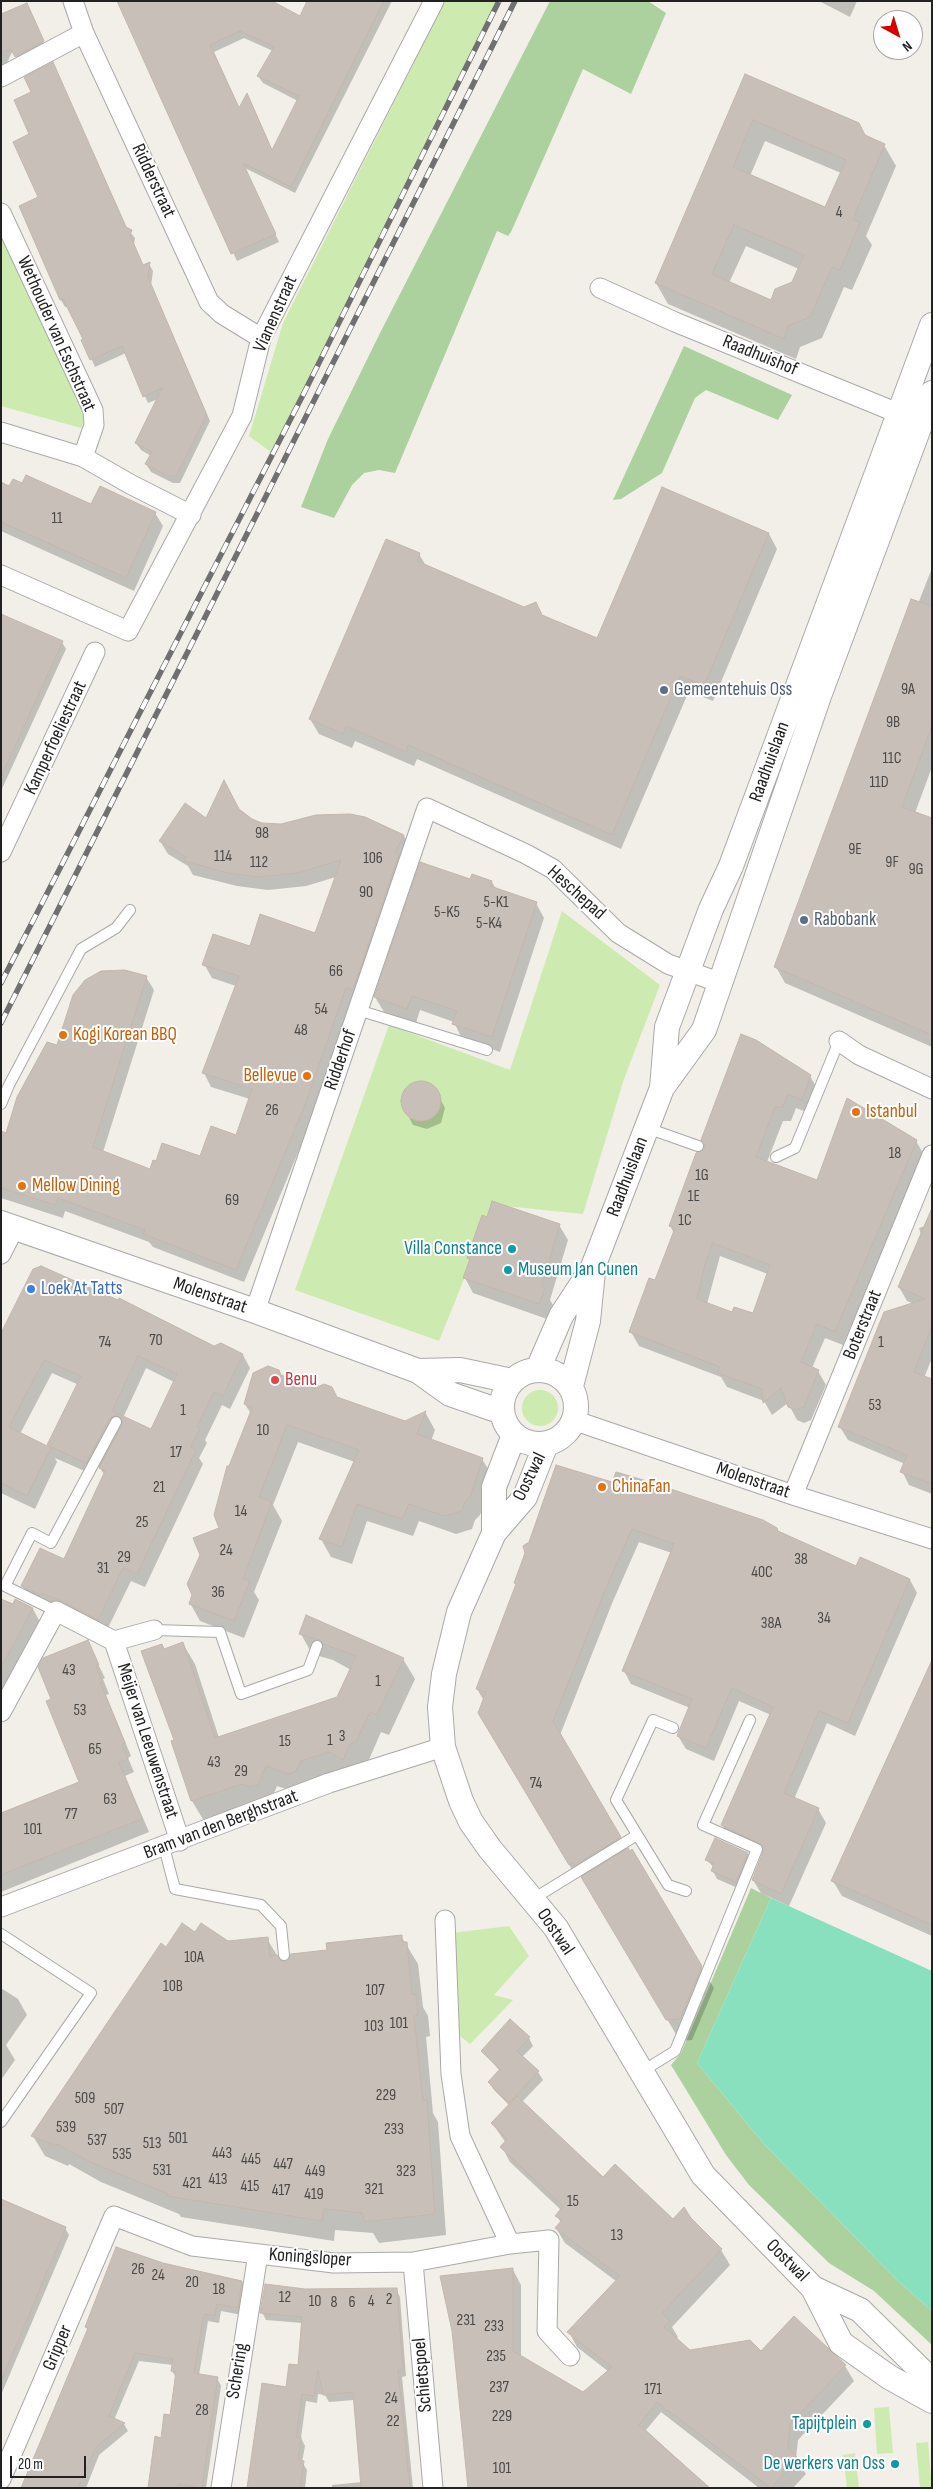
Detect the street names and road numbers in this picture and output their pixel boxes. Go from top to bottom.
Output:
street label: Ridderstraat [126,140,180,222]
street label: Wethouder van Eschstraat [12,253,100,415]
street label: Vianenstraat [249,272,303,356]
street label: Raadhuishof [719,331,801,381]
street label: Kamperfoeliestraat [20,677,92,799]
street label: Raadhuislaan [745,719,795,805]
street label: Heschepad [542,861,610,925]
street label: Ridderhof [320,1027,362,1093]
street label: Raadhuislaan [602,1134,654,1220]
street label: Molenstraat [170,1273,250,1319]
street label: Boterstraat [839,1287,887,1363]
street label: Oostwal [509,1449,551,1505]
street label: Molenstraat [713,1458,793,1504]
street label: Meijer van Leeuwenstraat [111,1660,183,1822]
street label: Bram van den Berghstraat [141,1785,301,1865]
street label: Oostwal [531,1904,579,1960]
street label: Oostwal [761,2235,813,2287]
street label: Koningsloper [268,2244,352,2272]
street label: Gripper [38,2322,78,2374]
street label: Schietspoel [408,2337,438,2413]
street label: Schering [222,2341,254,2401]

